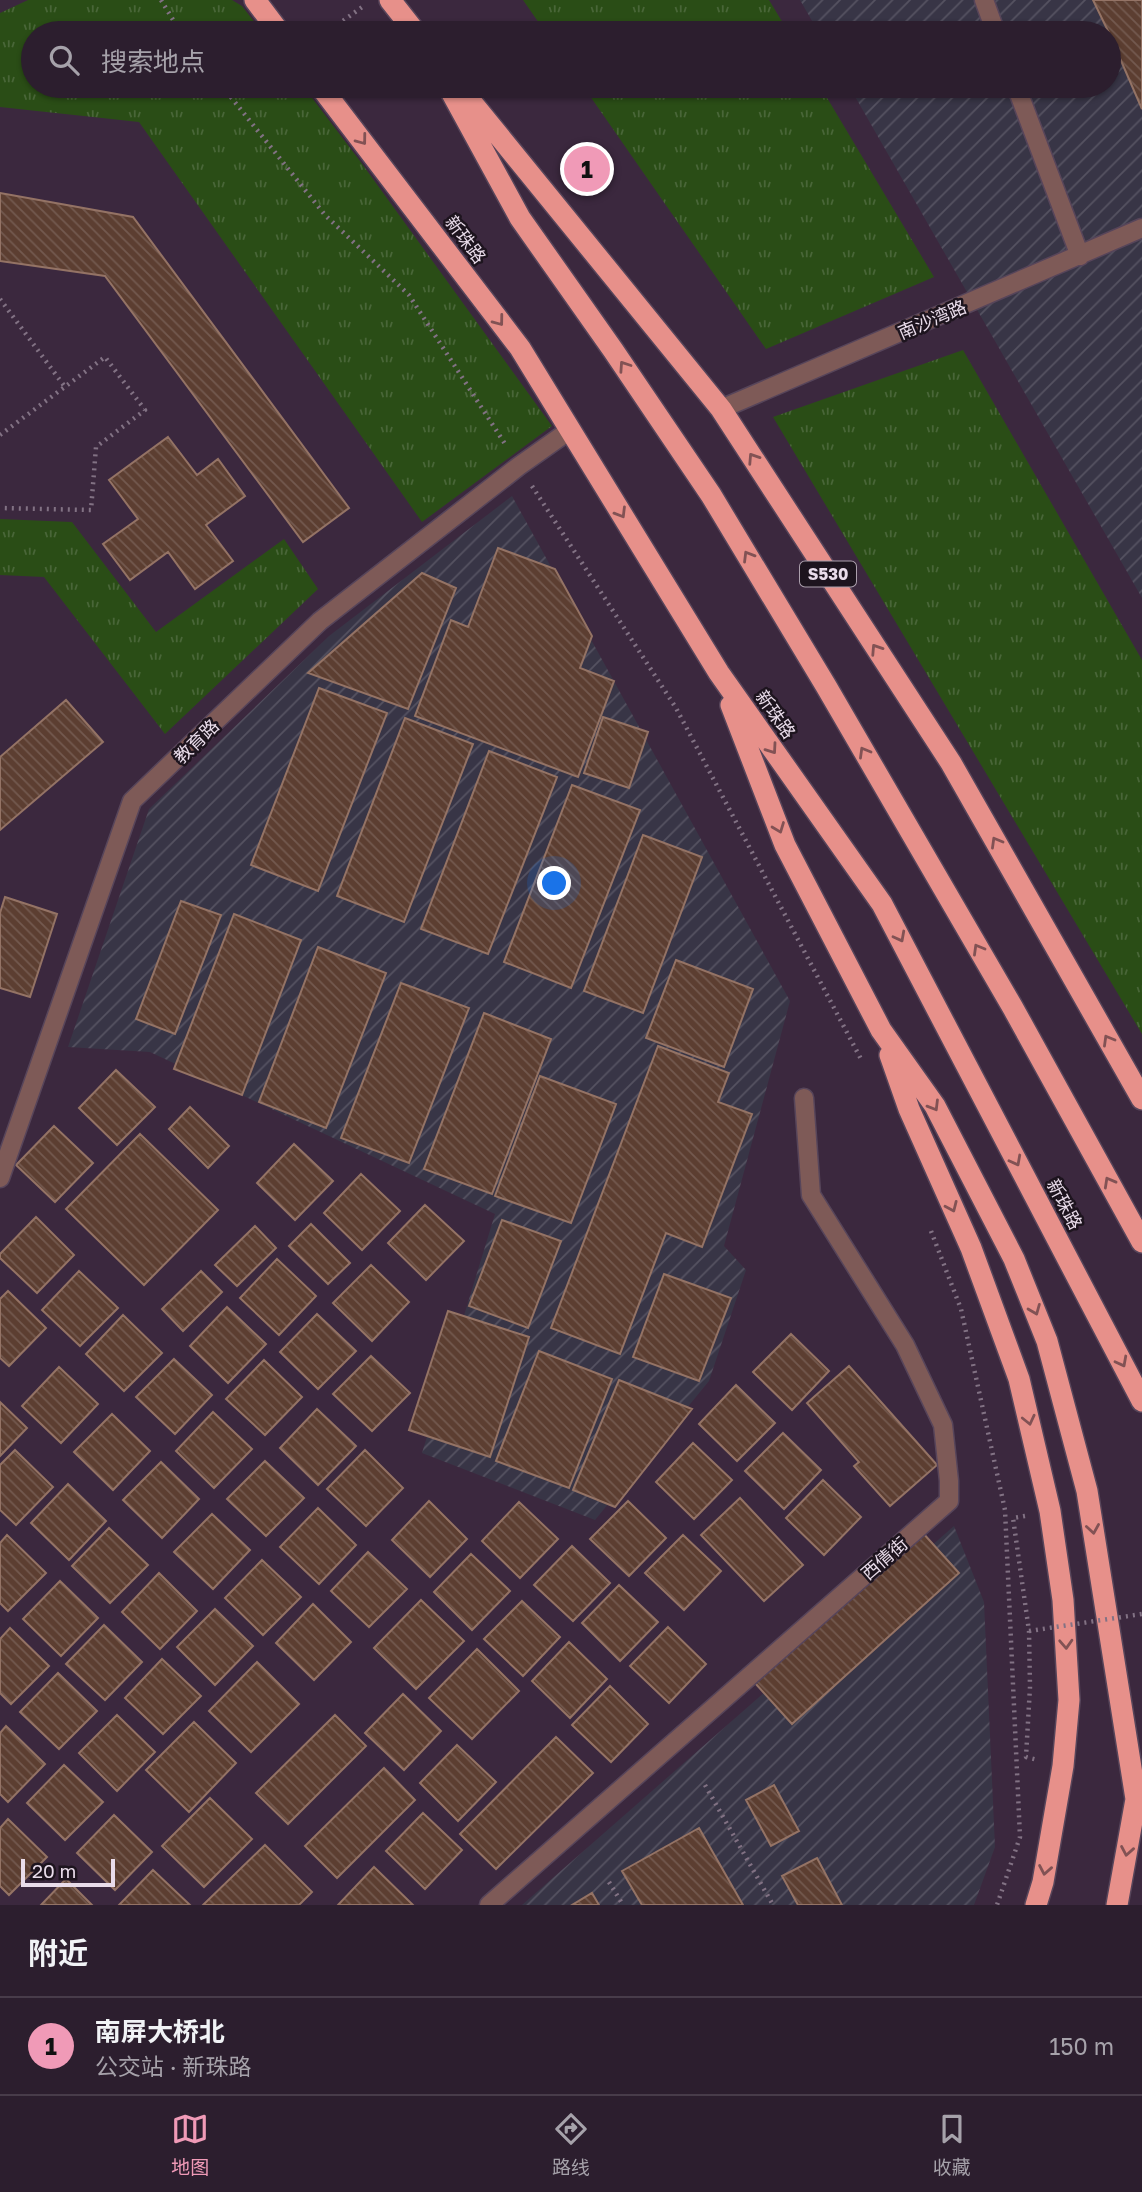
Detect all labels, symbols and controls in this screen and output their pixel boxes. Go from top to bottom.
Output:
search box [21,21,1121,98]
icon: search [45,41,83,79]
text: 搜索地点 [101,46,205,77]
one-way arrow [353,132,366,145]
pin: 1 [564,143,610,195]
street label: 新珠路 [441,211,491,267]
street label: 南沙湾路 [895,295,969,343]
one-way arrow [491,313,504,326]
one-way arrow [620,361,632,374]
one-way arrow [748,452,761,465]
one-way arrow [612,506,625,519]
one-way arrow [743,551,756,564]
road number: S530 [800,562,856,586]
one-way arrow [872,643,885,656]
street label: 新珠路 [752,686,800,742]
street label: 教育路 [169,714,223,768]
one-way arrow [764,741,776,754]
one-way arrow [859,746,872,759]
one-way arrow [770,822,784,834]
one-way arrow [991,837,1004,850]
your location [537,866,571,900]
one-way arrow [891,930,905,942]
one-way arrow [973,943,986,956]
one-way arrow [1103,1035,1116,1047]
one-way arrow [925,1099,938,1112]
one-way arrow [1008,1153,1022,1166]
street label: 新珠路 [1043,1175,1087,1233]
one-way arrow [1104,1177,1117,1190]
one-way arrow [944,1199,958,1212]
one-way arrow [1026,1303,1040,1315]
one-way arrow [1113,1355,1127,1367]
one-way arrow [1021,1414,1035,1426]
one-way arrow [1085,1523,1100,1535]
street label: 西倩街 [856,1532,912,1584]
one-way arrow [1058,1639,1073,1650]
one-way arrow [1120,1845,1135,1857]
scale bar [21,1856,116,1888]
text: 20 m [32,1859,76,1882]
one-way arrow [1038,1864,1053,1876]
text: 附近 [28,1935,88,1971]
text: 南屏大桥北 [95,2016,225,2047]
text: 1 [45,2032,57,2060]
text: 150 m [1049,2032,1114,2060]
text: 公交站 · 新珠路 [95,2052,251,2080]
tab: 地图 [171,2110,209,2179]
tab: 路线 [552,2110,590,2179]
tab: 收藏 [933,2110,971,2179]

